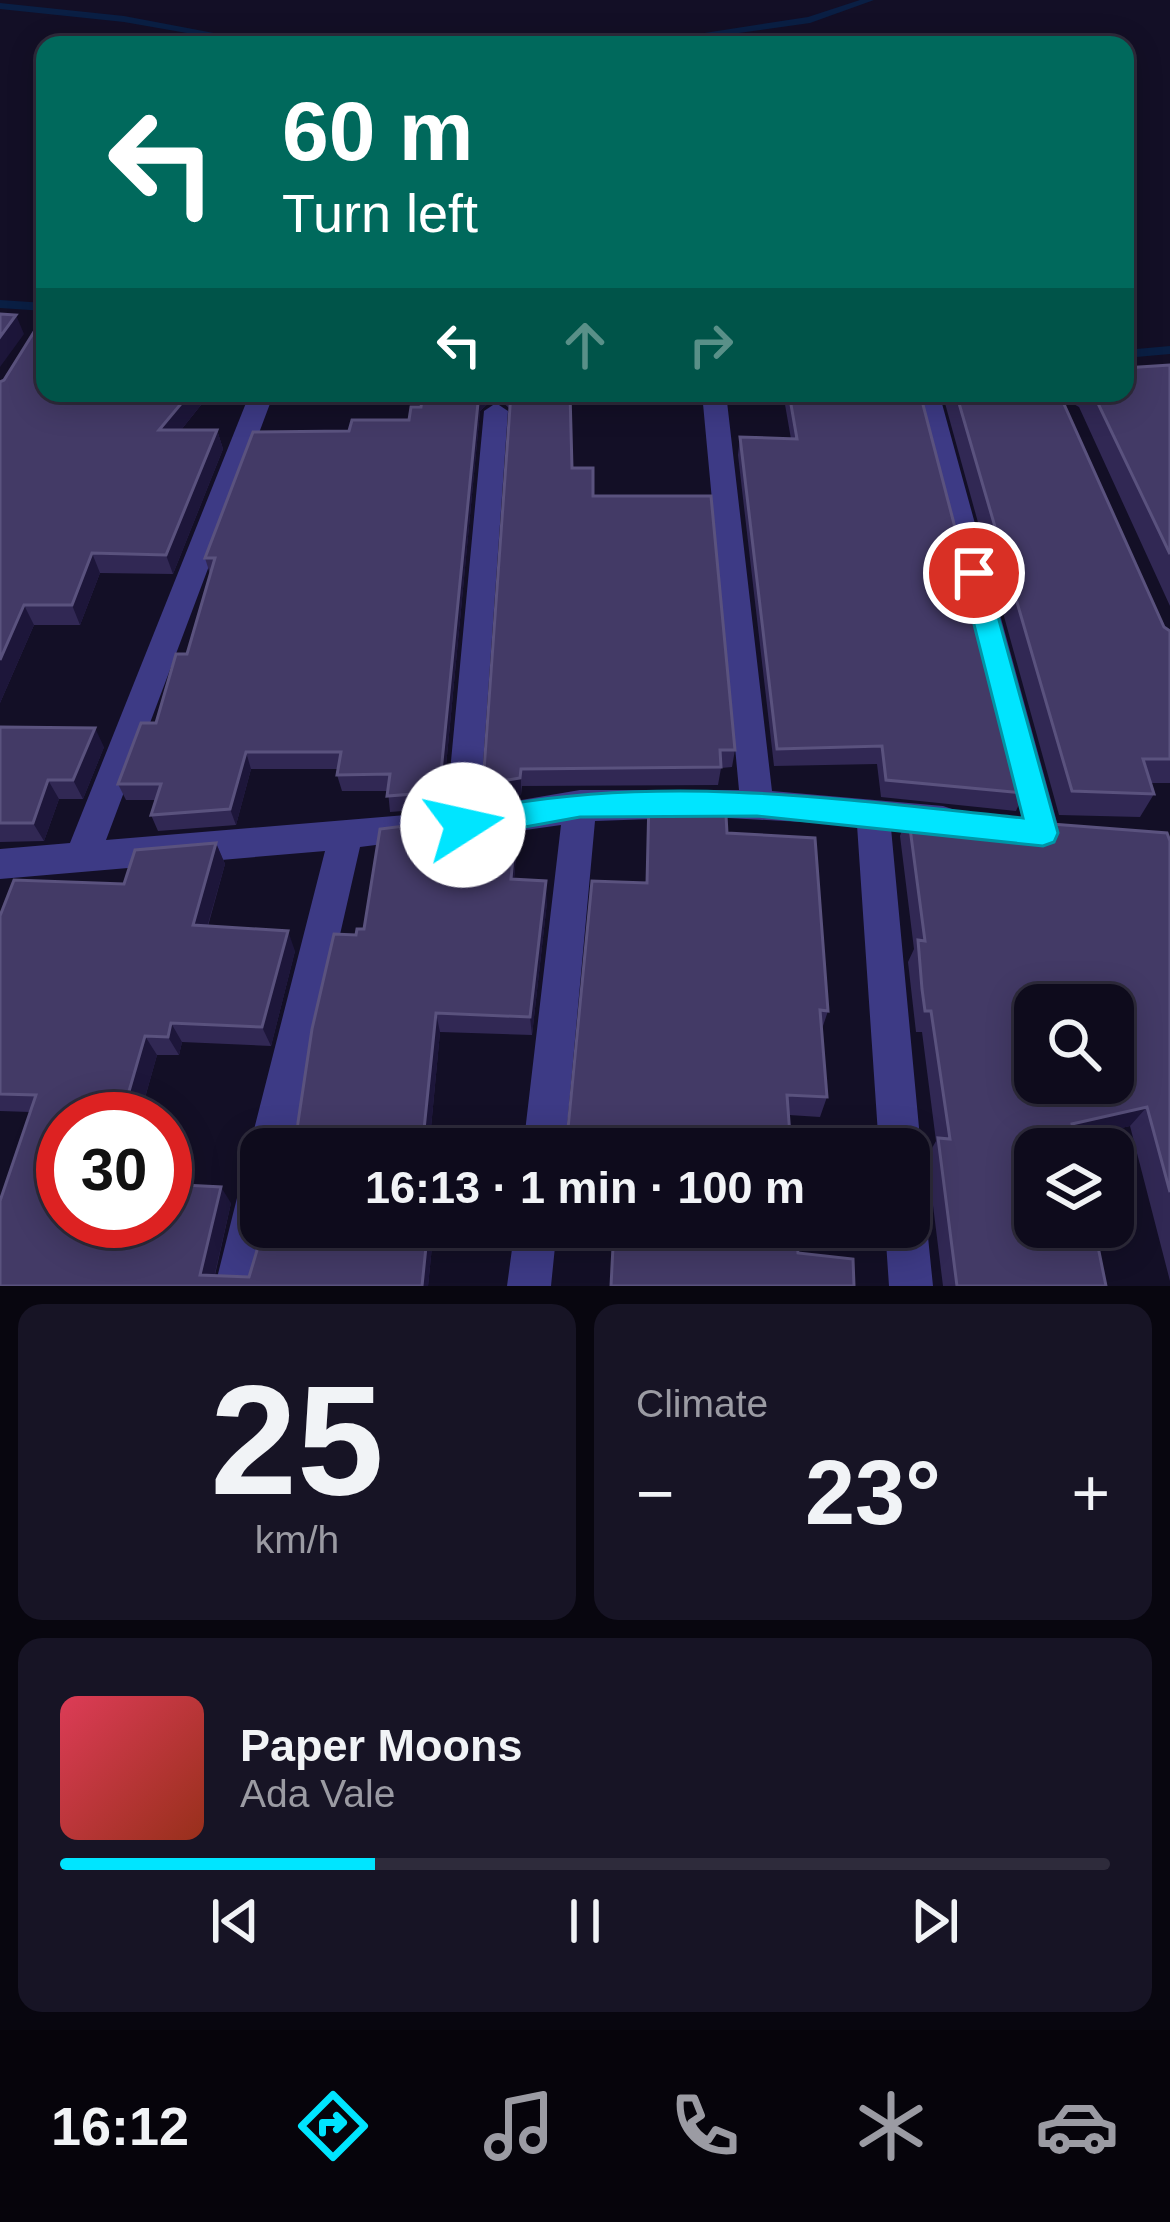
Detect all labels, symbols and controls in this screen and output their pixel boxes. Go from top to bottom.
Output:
icon: left [84,84,240,240]
text: 60 m [282,84,473,178]
text: Turn left [282,183,478,243]
icon: left [426,312,492,378]
icon: ahead [552,312,618,378]
icon: right [678,312,744,378]
pin [923,522,1025,624]
icon: arrive [941,540,1007,606]
position arrow [400,762,526,888]
map controls [1014,984,1134,1248]
button: search [1014,984,1134,1104]
speed limit sign: 30 [36,1092,192,1248]
button: layers [1014,1128,1134,1248]
text: 16:13 · 1 min · 100 m [365,1162,805,1213]
text: 25 [210,1353,384,1527]
text: Climate [636,1382,768,1425]
text: 23° [805,1443,941,1543]
text: − [636,1456,675,1530]
text: + [1071,1456,1110,1530]
text: km/h [255,1518,339,1561]
text: Paper Moons [240,1720,523,1771]
text: Ada Vale [240,1772,395,1815]
icon: previous [202,1888,268,1954]
icon: pause [552,1888,618,1954]
icon: next [902,1888,968,1954]
icon: directions [291,2084,375,2168]
icon: music [477,2084,561,2168]
icon: phone [663,2084,747,2168]
icon: climate [849,2084,933,2168]
icon: car [1035,2084,1119,2168]
text: 16:12 [51,2096,189,2156]

